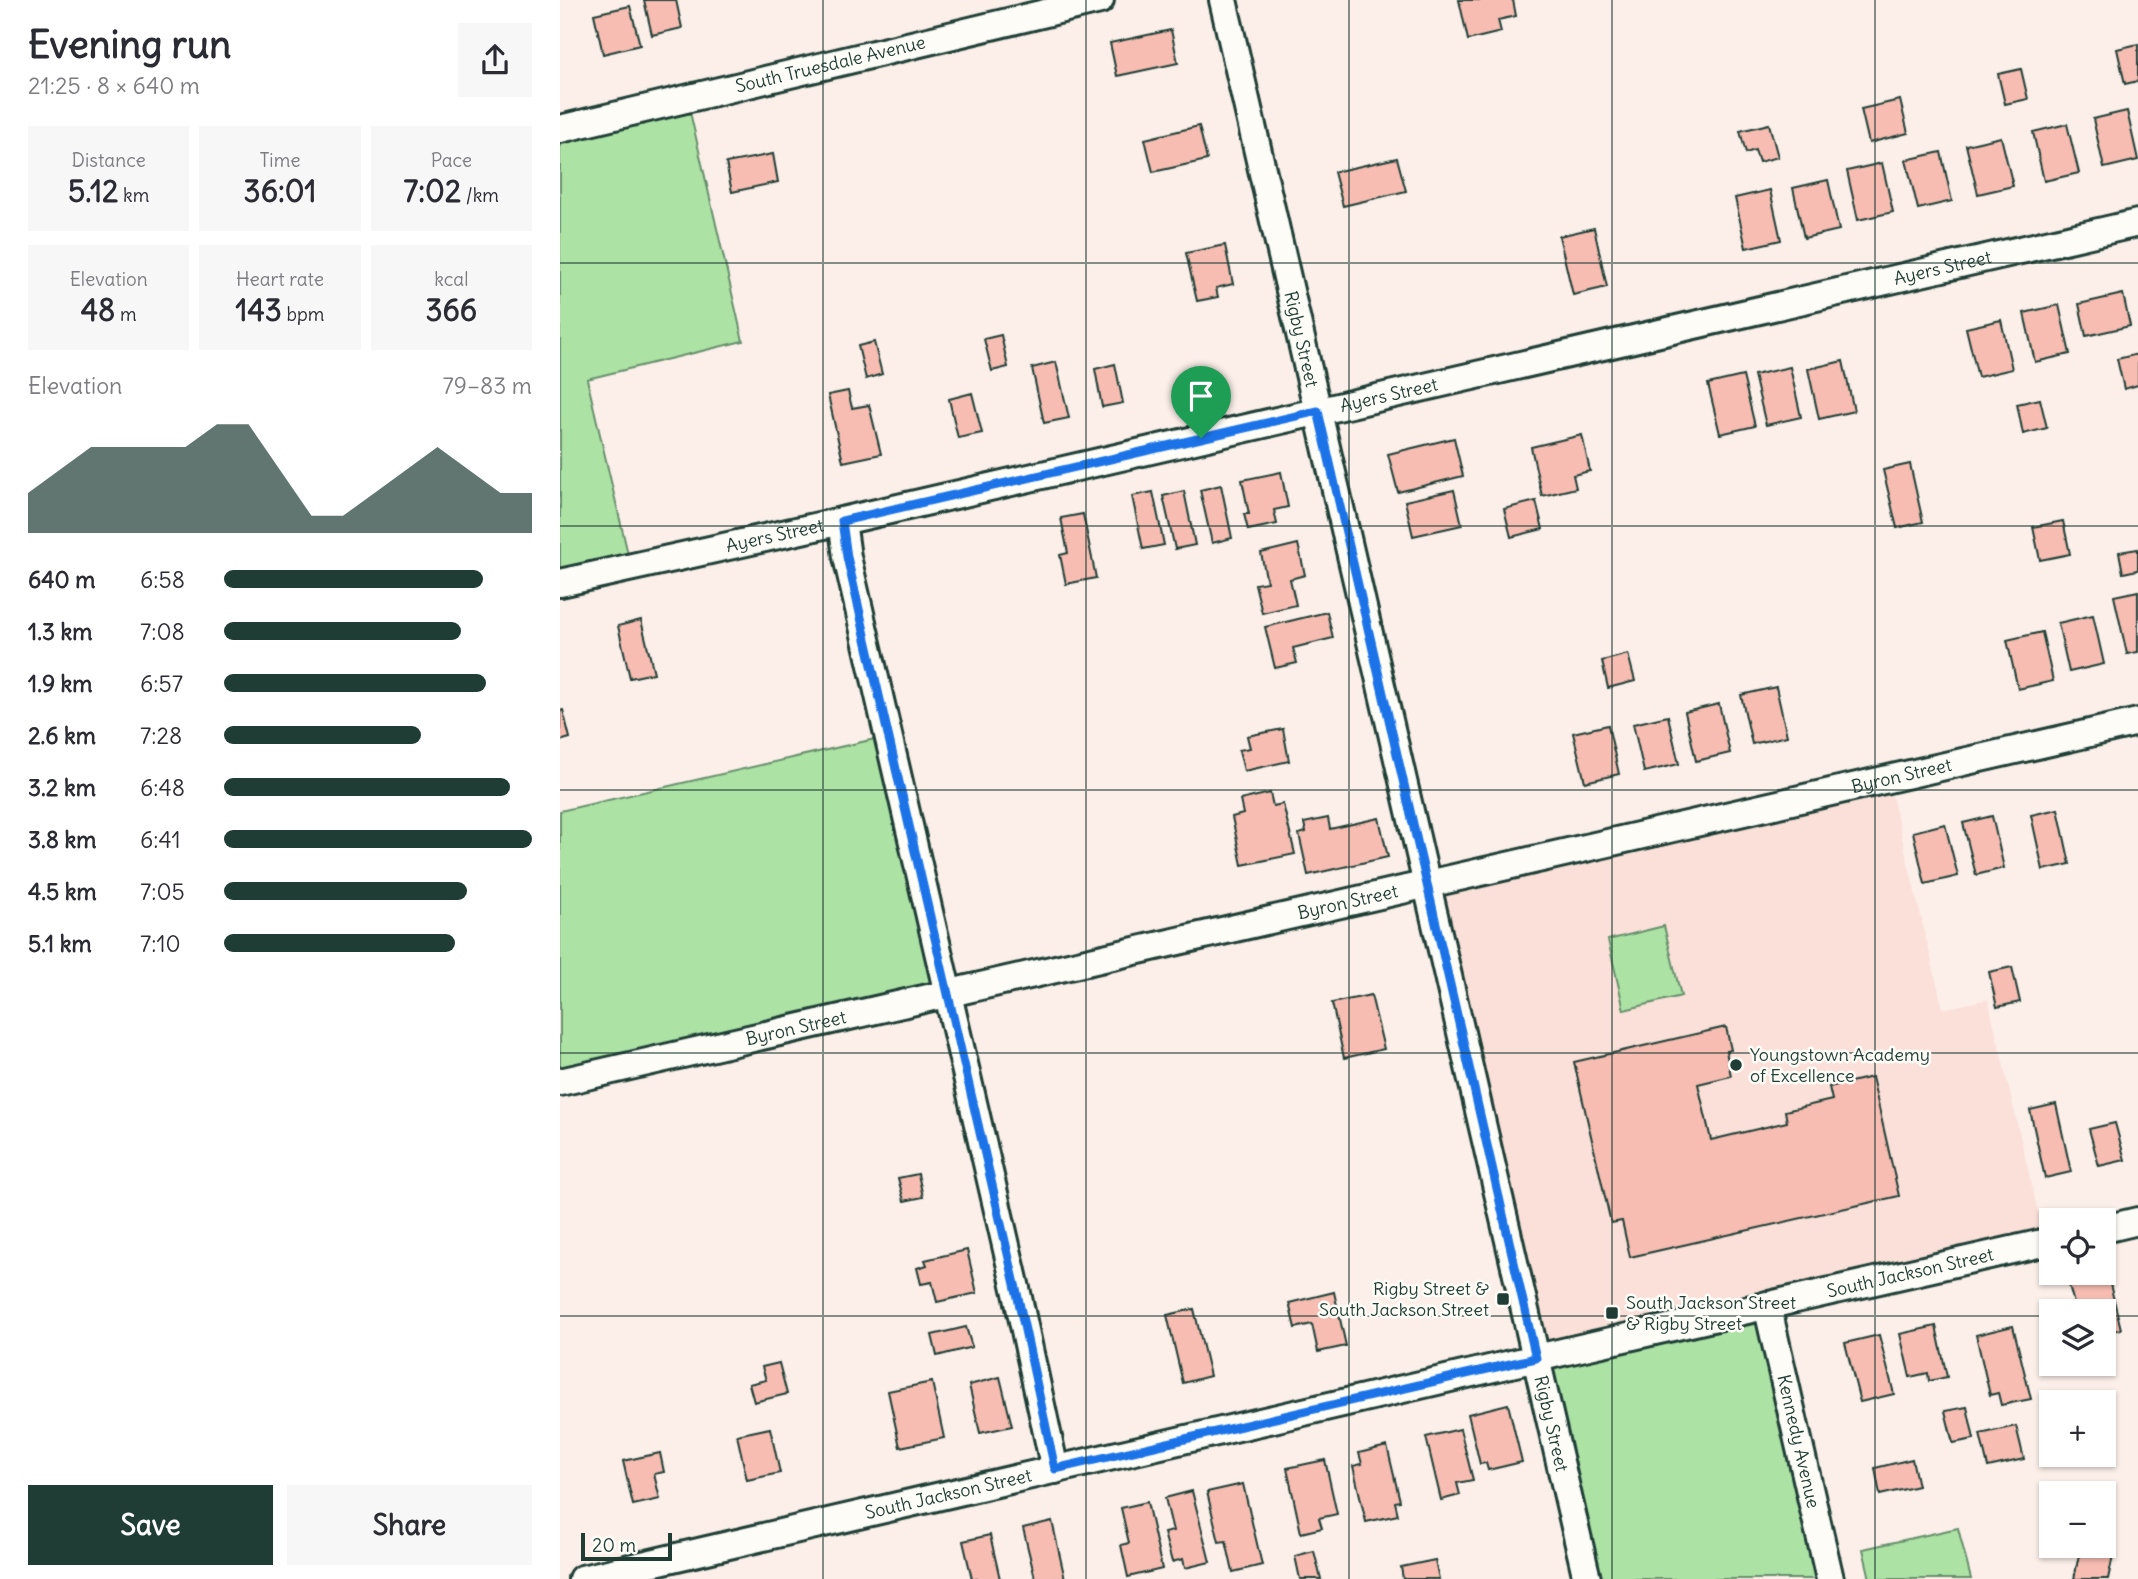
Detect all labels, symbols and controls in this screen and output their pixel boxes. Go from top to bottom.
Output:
text: Evening run [28,21,231,68]
button: share [458,23,532,97]
street label: South Truesdale Avenue [733,30,928,98]
text: 21:25 · 8 × 640 m [28,71,200,100]
text: Distance [72,148,146,172]
text: Time [259,148,301,172]
text: Pace [431,148,472,172]
text: 5.12 [68,172,119,210]
text: 36:01 [244,172,316,210]
text: 7:02 [404,172,461,210]
text: km [119,183,149,207]
text: /km [461,183,499,207]
street label: Ayers Street [1891,245,1993,290]
text: Elevation [70,267,148,291]
text: Heart rate [236,267,324,291]
text: kcal [434,267,468,291]
street label: Rigby Street [1279,289,1324,389]
text: 48 [81,291,115,329]
text: 143 [236,291,282,329]
text: 366 [425,291,477,329]
text: m [115,302,137,326]
text: bpm [282,302,324,326]
pin [1171,366,1231,438]
text: Elevation [28,371,122,400]
text: 79–83 m [442,371,532,400]
street label: Ayers Street [1338,372,1440,417]
icon: arrive [1182,377,1220,415]
street label: Ayers Street [724,513,826,557]
text: 640 m [28,565,95,594]
text: 6:58 [140,565,185,594]
text: 1.3 km [28,617,92,646]
text: 7:08 [140,617,185,646]
text: 1.9 km [28,669,93,698]
text: 6:57 [140,669,183,698]
text: 2.6 km [28,721,96,750]
text: 7:28 [140,721,182,750]
street label: Byron Street [1849,753,1954,798]
text: 3.2 km [28,773,96,802]
text: 6:48 [140,773,185,802]
text: 3.8 km [28,825,96,854]
text: 6:41 [140,825,181,854]
text: 4.5 km [28,877,97,906]
text: 7:05 [140,877,185,906]
street label: Byron Street [1295,879,1400,924]
text: 5.1 km [28,929,92,958]
text: 7:10 [140,929,181,958]
street label: Byron Street [743,1005,848,1050]
place label: Youngstown Academy of Excellence [1750,1043,1930,1087]
marker: Youngstown Academy of Excellence [1728,1057,1744,1073]
map controls [2039,1208,2116,1558]
button: locate [2039,1208,2116,1285]
street label: South Jackson Street [1825,1242,1996,1303]
place label: Rigby Street & South Jackson Street [1319,1277,1489,1321]
marker: Rigby Street & South Jackson Street [1495,1291,1511,1307]
place label: South Jackson Street & Rigby Street [1626,1291,1796,1335]
button: layers [2039,1299,2116,1376]
marker: South Jackson Street & Rigby Street [1604,1305,1620,1321]
street label: Kennedy Avenue [1772,1372,1825,1510]
street label: Rigby Street [1529,1373,1574,1474]
button: + [2039,1390,2116,1467]
street label: South Jackson Street [863,1463,1034,1524]
button: − [2039,1481,2116,1558]
button: Save [28,1485,273,1565]
button: Share [287,1485,532,1565]
scale bar [581,1530,672,1562]
text: 20 m [592,1533,636,1557]

